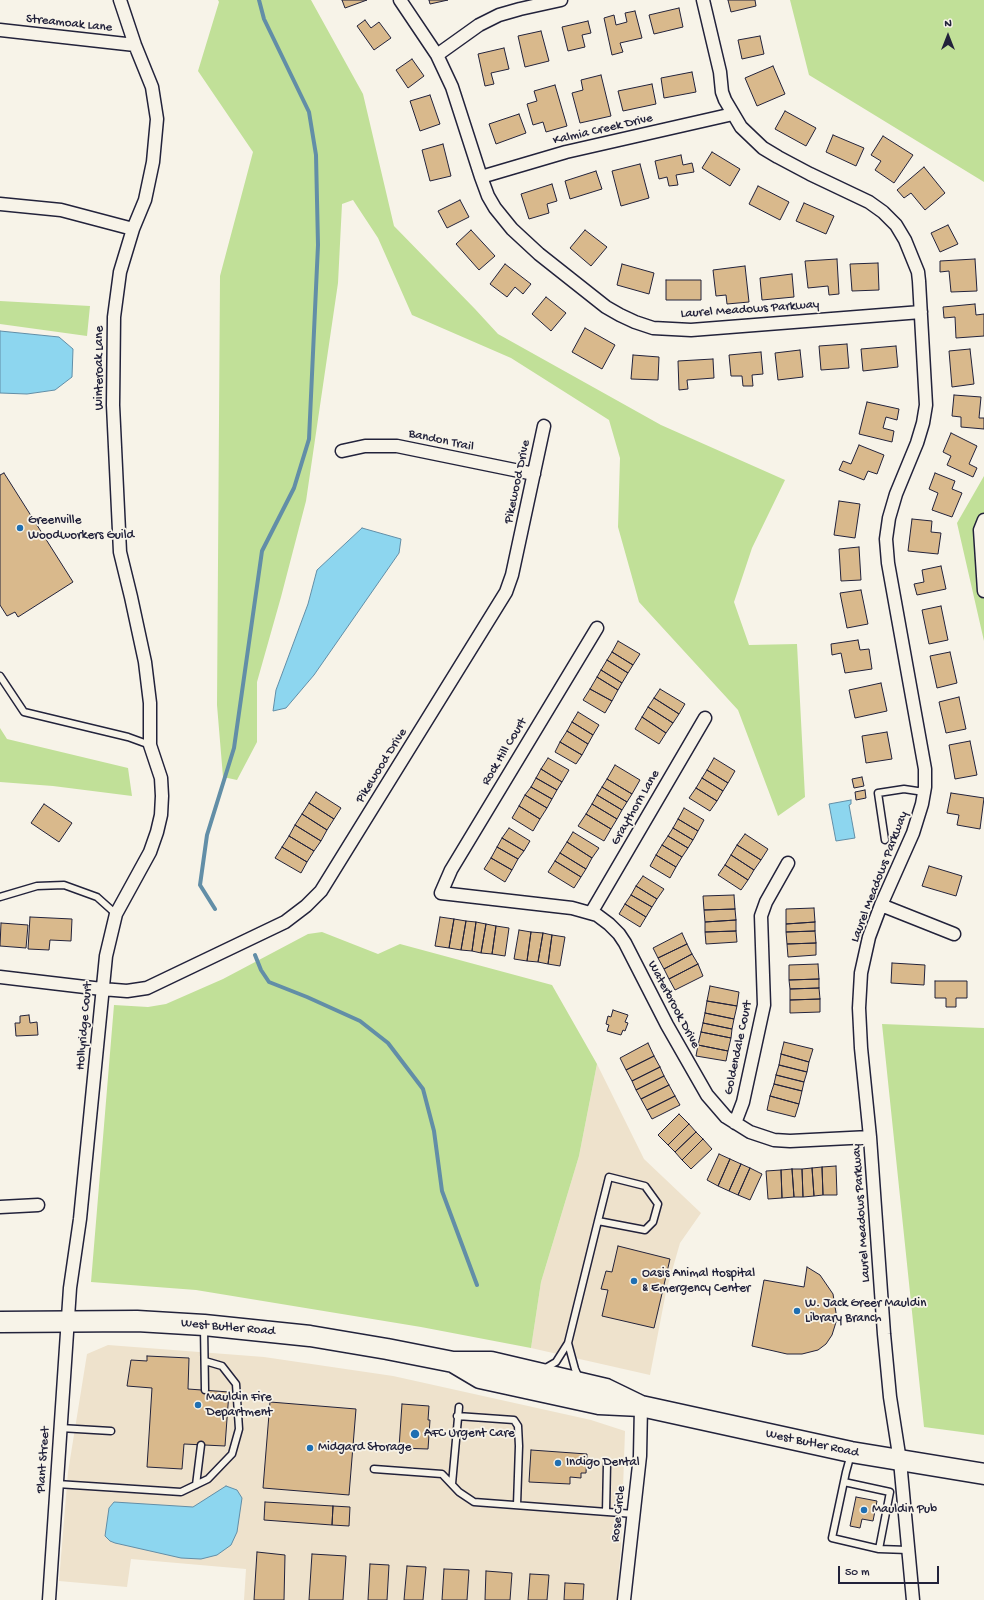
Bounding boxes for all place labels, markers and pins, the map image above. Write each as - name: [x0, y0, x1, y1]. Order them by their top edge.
- place label: Greenville Woodworkers Guild: [28, 513, 134, 544]
- marker: Greenville Woodworkers Guild: [15, 523, 25, 533]
- place label: Oasis Animal Hospital & Emergency Center: [642, 1266, 755, 1297]
- marker: Oasis Animal Hospital & Emergency Center: [629, 1276, 639, 1286]
- place label: W. Jack Greer Mauldin Library Branch: [805, 1296, 926, 1327]
- marker: W. Jack Greer Mauldin Library Branch: [792, 1306, 802, 1316]
- place label: Mauldin Fire Department: [206, 1390, 272, 1421]
- marker: Mauldin Fire Department: [193, 1400, 203, 1410]
- place label: AFC Urgent Care: [424, 1426, 515, 1442]
- marker: AFC Urgent Care: [409, 1428, 421, 1440]
- place label: Midgard Storage: [318, 1440, 411, 1456]
- marker: Midgard Storage: [305, 1443, 315, 1453]
- place label: Indigo Dental: [566, 1455, 640, 1471]
- marker: Indigo Dental: [553, 1458, 563, 1468]
- place label: Mauldin Pub: [872, 1502, 937, 1518]
- marker: Mauldin Pub: [859, 1505, 869, 1515]

